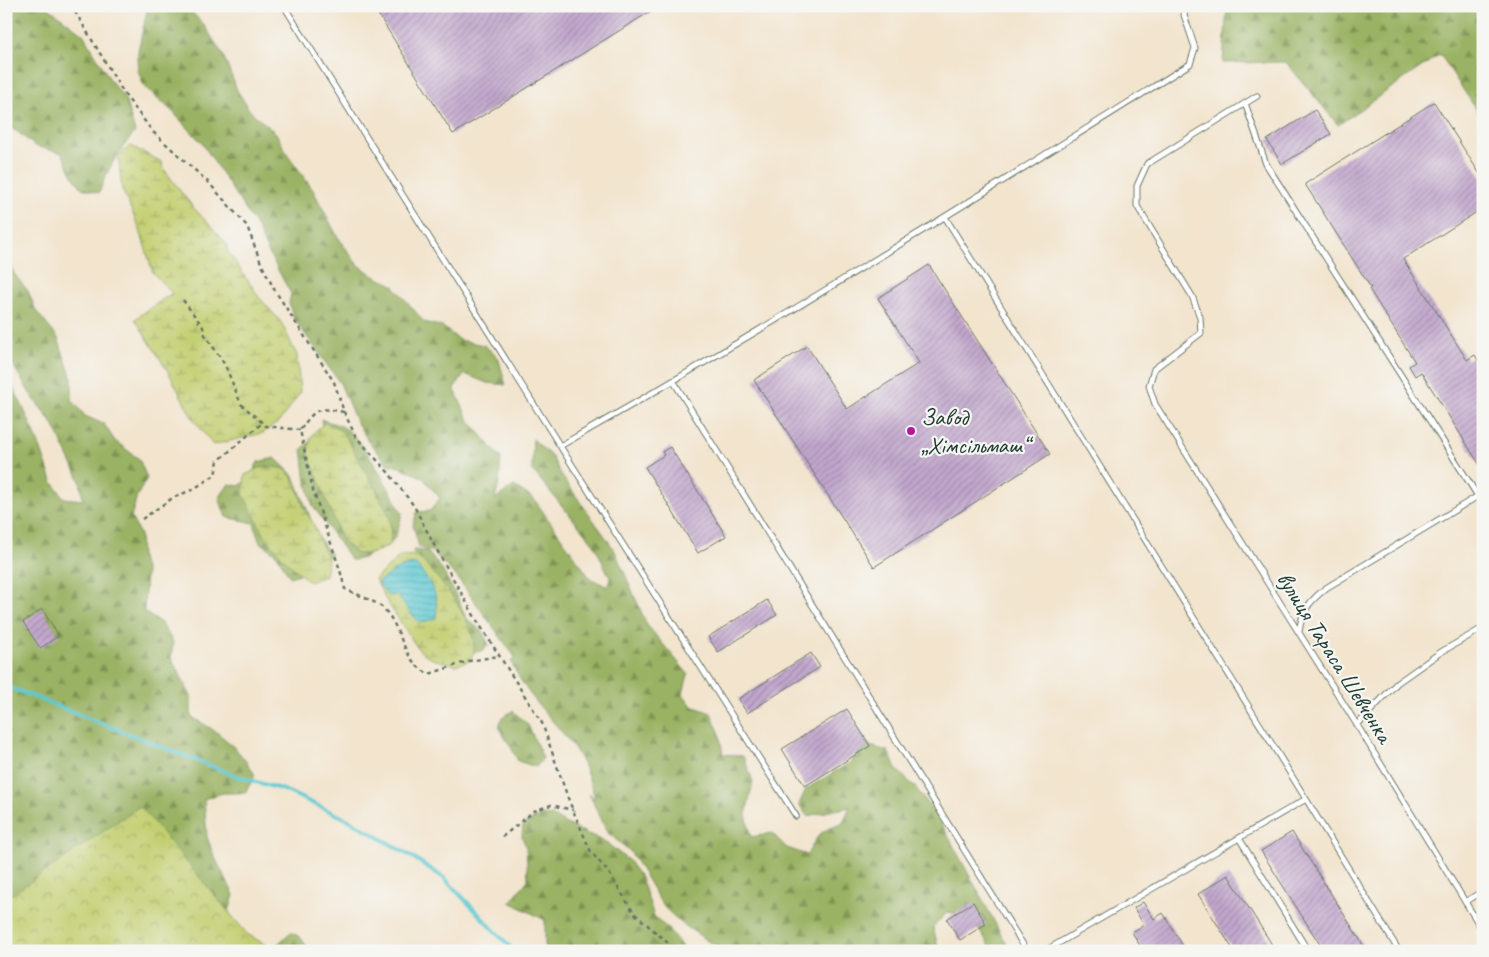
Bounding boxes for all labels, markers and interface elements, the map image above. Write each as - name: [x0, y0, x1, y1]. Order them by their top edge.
- place label: Завод „Хімсільмаш“: [921, 402, 1034, 460]
- marker: Завод „Хімсільмаш“: [905, 425, 917, 437]
- street label: вулиця Тараса Шевченка: [1270, 566, 1401, 750]

